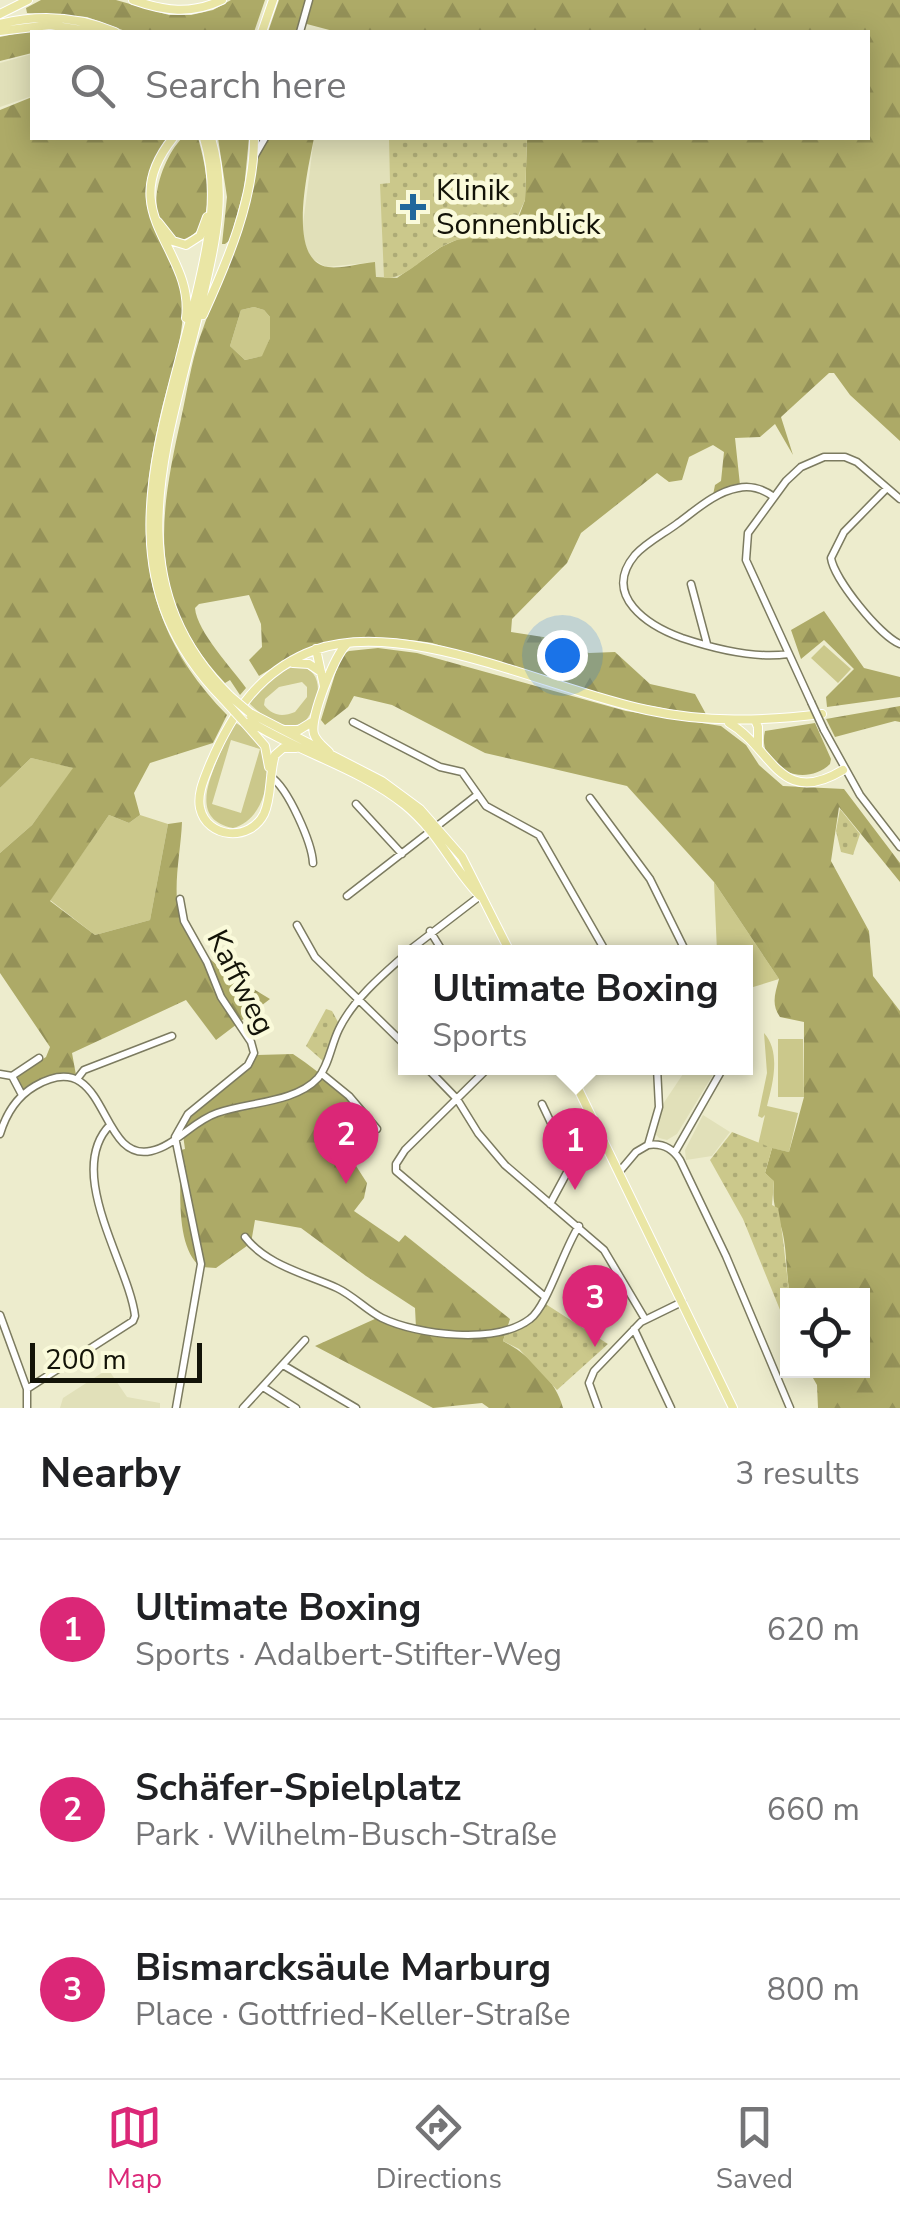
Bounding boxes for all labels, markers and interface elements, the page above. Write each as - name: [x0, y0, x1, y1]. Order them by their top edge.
- search box: [30, 30, 870, 140]
- icon: search: [65, 58, 120, 113]
- text: Search here: [145, 60, 346, 111]
- place label: Klinik Sonnenblick: [436, 170, 601, 245]
- marker: Klinik Sonnenblick: [400, 194, 426, 220]
- your location: [537, 630, 588, 681]
- street label: Kaffweg: [197, 923, 284, 1042]
- popup: [398, 945, 753, 1075]
- text: Ultimate Boxing: [432, 963, 719, 1014]
- text: Sports: [432, 1014, 527, 1057]
- pin: 2: [314, 1102, 378, 1184]
- pin: 1: [542, 1108, 608, 1190]
- pin: 3: [562, 1264, 628, 1347]
- map controls: [780, 1288, 870, 1378]
- button: locate: [780, 1288, 870, 1378]
- scale bar: [30, 1338, 202, 1382]
- text: 200 m: [45, 1341, 127, 1379]
- text: Nearby: [40, 1445, 181, 1502]
- text: 3 results: [735, 1452, 860, 1495]
- text: Ultimate Boxing: [135, 1582, 421, 1633]
- text: 1: [63, 1608, 82, 1651]
- text: 620 m: [767, 1608, 860, 1651]
- text: Sports · Adalbert-Stifter-Weg: [135, 1633, 562, 1676]
- text: Schäfer-Spielplatz: [135, 1762, 461, 1813]
- text: 2: [63, 1788, 82, 1831]
- text: 660 m: [767, 1788, 860, 1831]
- text: Park · Wilhelm-Busch-Straße: [135, 1813, 557, 1856]
- text: Bismarcksäule Marburg: [135, 1942, 551, 1993]
- text: 3: [63, 1968, 82, 2011]
- text: 800 m: [767, 1968, 860, 2011]
- text: Place · Gottfried-Keller-Straße: [135, 1993, 571, 2036]
- tab: Map: [107, 2100, 162, 2198]
- tab: Directions: [376, 2100, 502, 2198]
- tab: Saved: [716, 2100, 793, 2198]

